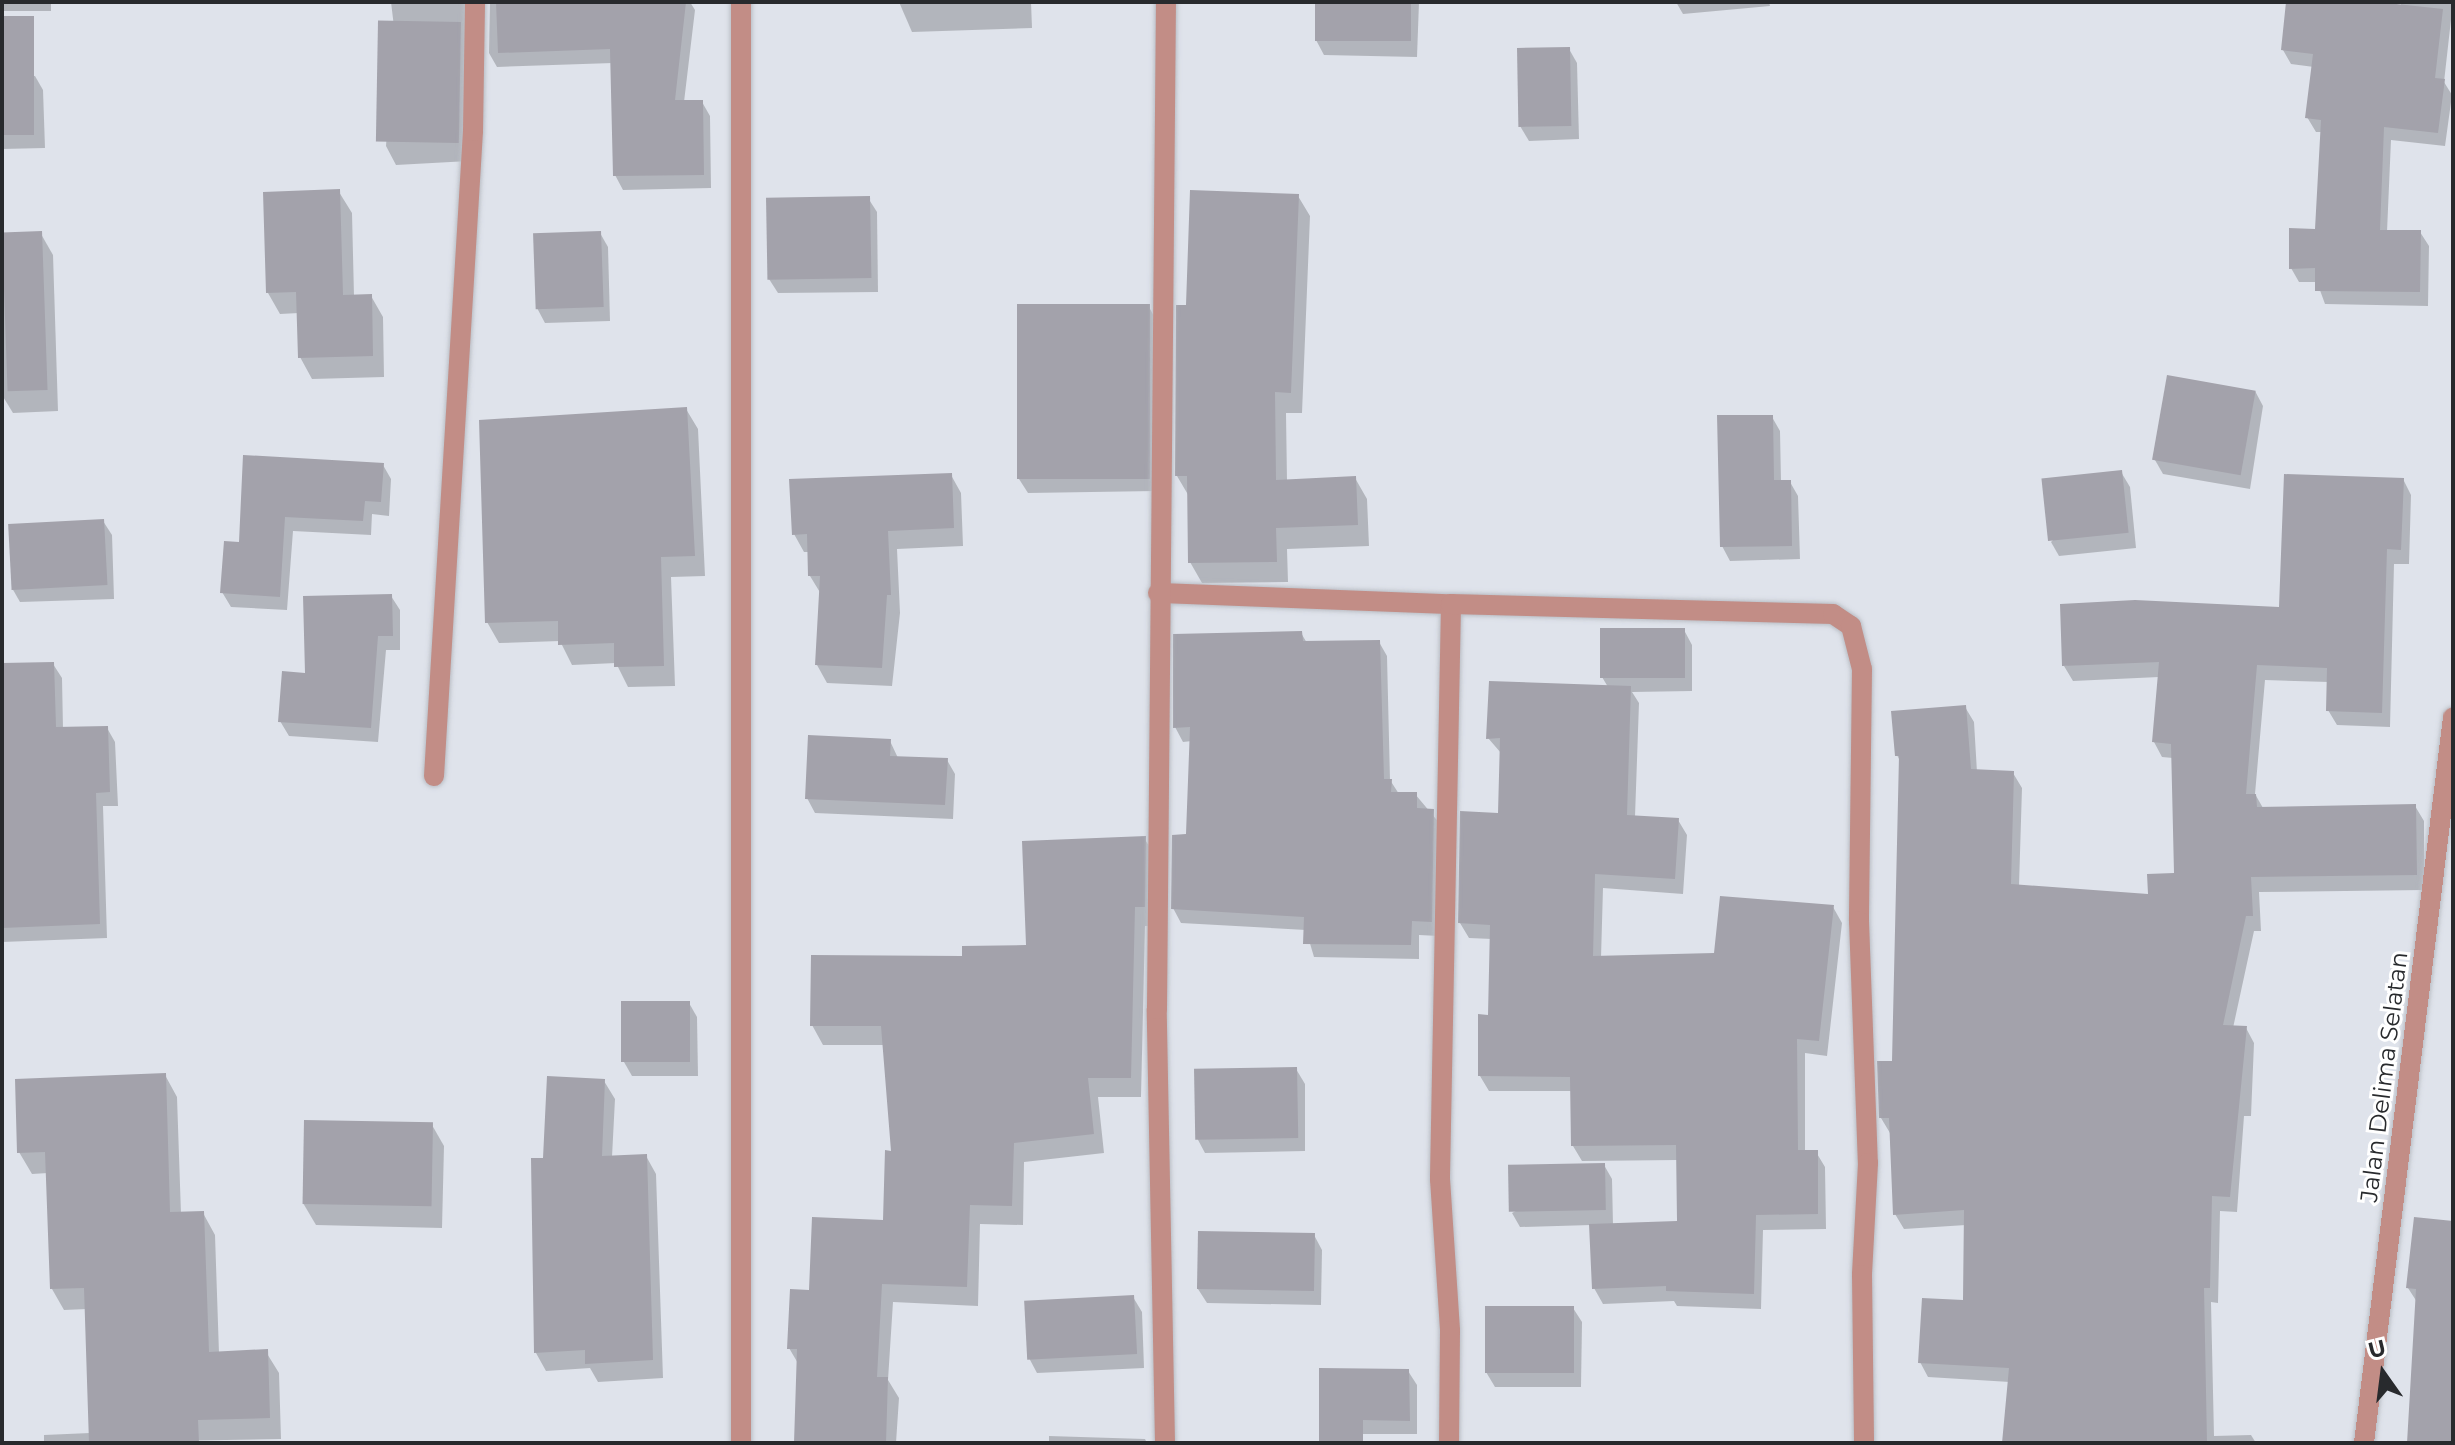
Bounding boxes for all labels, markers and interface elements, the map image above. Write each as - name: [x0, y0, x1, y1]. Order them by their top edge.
- street label: Jalan Delima Selatan: [2354, 950, 2414, 1204]
- north arrow: [2343, 1333, 2423, 1413]
- text: U: [2365, 1334, 2389, 1364]

